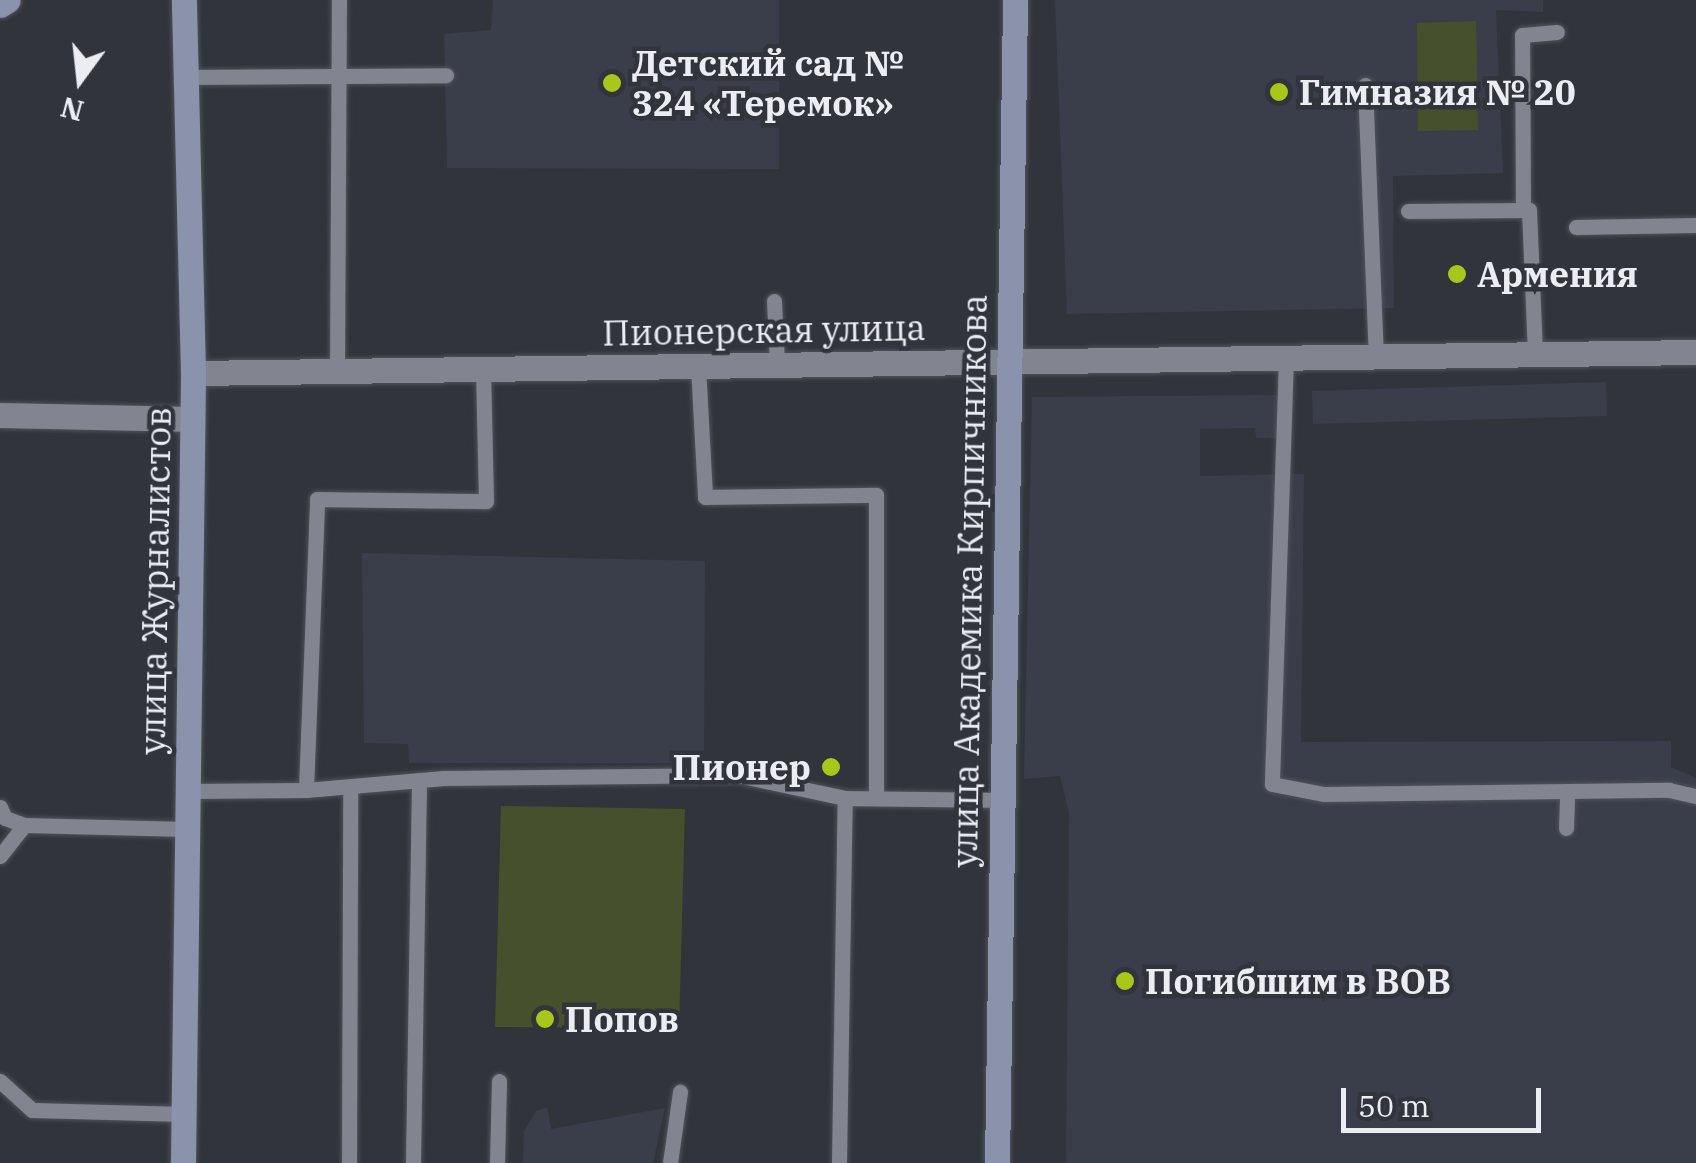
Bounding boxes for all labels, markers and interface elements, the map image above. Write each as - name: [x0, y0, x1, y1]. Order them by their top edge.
- north arrow: [30, 30, 130, 130]
- place label: Детский сад № 324 «Теремок»: [632, 42, 904, 124]
- place label: Гимназия № 20: [1299, 71, 1576, 113]
- marker: Детский сад № 324 «Теремок»: [601, 72, 623, 94]
- marker: Гимназия № 20: [1268, 81, 1290, 103]
- text: N: [57, 89, 88, 130]
- place label: Армения: [1477, 253, 1638, 295]
- marker: Армения: [1446, 263, 1468, 285]
- street label: улица Академика Кирпичникова: [943, 294, 995, 868]
- street label: Пионерская улица: [602, 306, 926, 354]
- street label: улица Журналистов: [131, 407, 179, 755]
- place label: Пионер: [673, 746, 811, 788]
- marker: Пионер: [820, 756, 842, 778]
- place label: Погибшим в ВОВ: [1145, 960, 1451, 1002]
- marker: Погибшим в ВОВ: [1114, 970, 1136, 992]
- place label: Попов: [565, 998, 679, 1040]
- marker: Попов: [534, 1008, 556, 1030]
- scale bar: [1346, 1068, 1546, 1130]
- text: 50 m: [1358, 1086, 1430, 1125]

